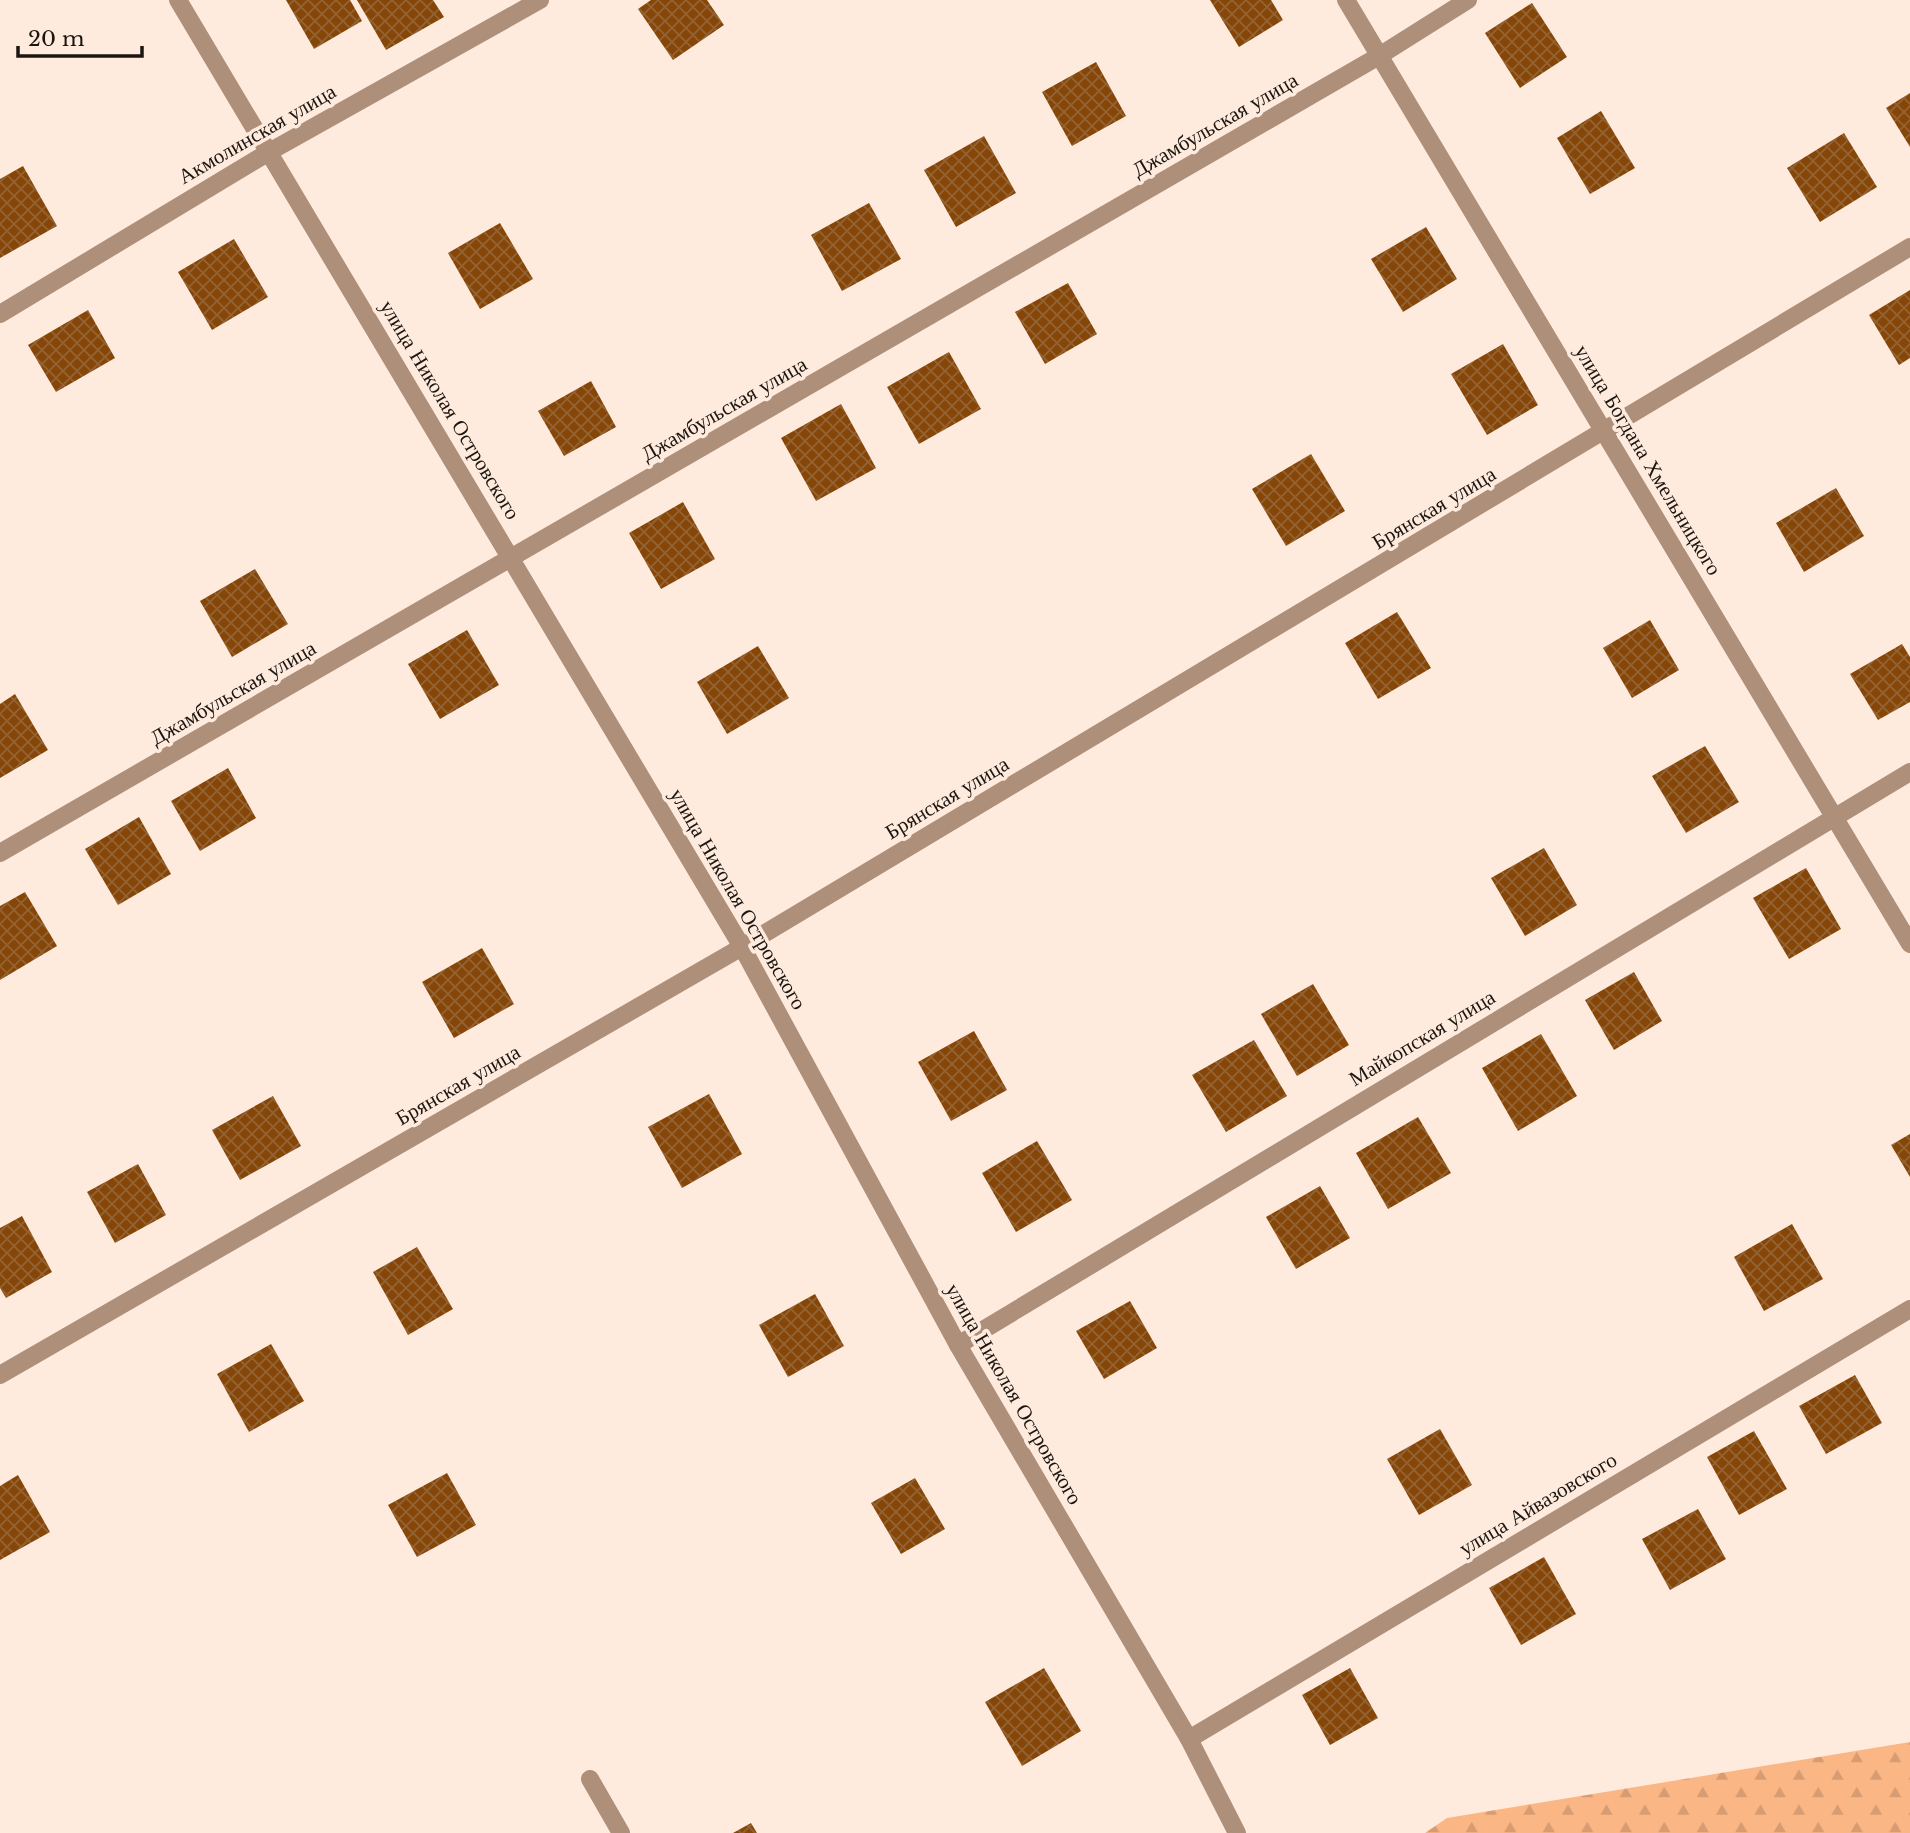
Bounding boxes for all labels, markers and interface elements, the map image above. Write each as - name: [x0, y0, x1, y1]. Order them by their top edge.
- scale bar: [18, 14, 142, 58]
- text: 20 m: [28, 26, 85, 52]
- street label: Джамбульская улица: [1128, 67, 1303, 183]
- street label: Акмолинская улица: [173, 78, 341, 190]
- street label: улица Николая Островского: [374, 296, 526, 524]
- street label: улица Богдана Хмельницкого: [1569, 340, 1727, 580]
- street label: Джамбульская улица: [637, 351, 812, 467]
- street label: Брянская улица: [1368, 461, 1501, 555]
- street label: Джамбульская улица: [146, 635, 321, 751]
- street label: Брянская улица: [881, 751, 1014, 845]
- street label: улица Николая Островского: [664, 784, 812, 1014]
- street label: Майкопская улица: [1344, 984, 1500, 1092]
- street label: Брянская улица: [391, 1039, 525, 1131]
- street label: улица Николая Островского: [940, 1279, 1088, 1509]
- street label: улица Айвазовского: [1454, 1447, 1622, 1561]

